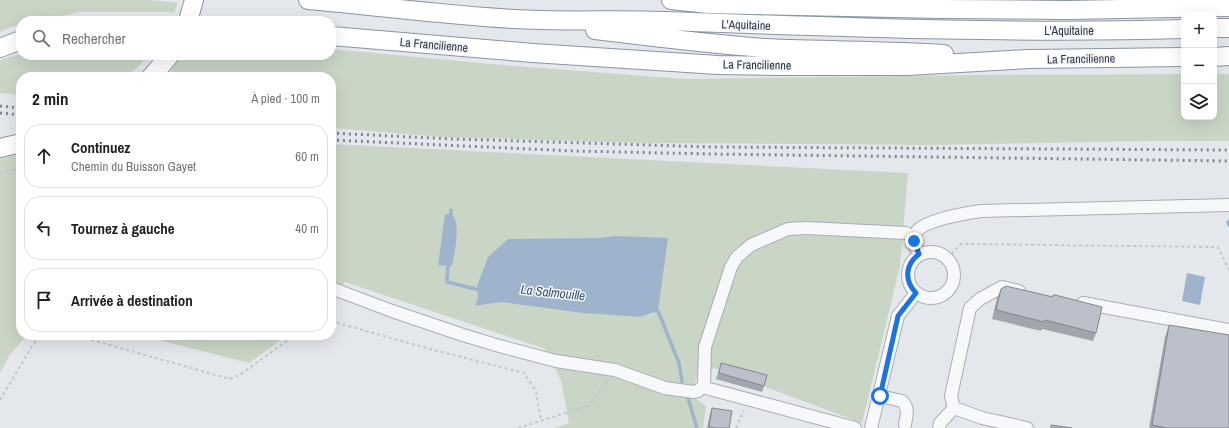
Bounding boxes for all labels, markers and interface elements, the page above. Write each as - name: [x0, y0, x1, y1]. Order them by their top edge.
- map controls: [1181, 12, 1217, 120]
- button: +: [1181, 12, 1217, 48]
- search box: [16, 16, 336, 60]
- street label: L'Aquitaine: [721, 16, 771, 34]
- street label: L'Aquitaine: [1044, 23, 1094, 39]
- icon: search: [30, 27, 52, 49]
- text: Rechercher: [62, 28, 126, 49]
- street label: La Francilienne: [399, 34, 469, 56]
- button: −: [1181, 48, 1217, 84]
- street label: La Francilienne: [1047, 50, 1115, 68]
- street label: La Francilienne: [723, 56, 791, 74]
- button: layers: [1181, 84, 1217, 120]
- text: 2 min: [32, 87, 68, 110]
- text: À pied · 100 m: [251, 90, 320, 107]
- text: Continuez: [71, 137, 130, 158]
- icon: ahead: [33, 145, 55, 167]
- text: 60 m: [295, 148, 319, 165]
- text: Chemin du Buisson Gayet: [71, 158, 196, 175]
- icon: left: [33, 217, 55, 239]
- text: Tournez à gauche: [71, 218, 175, 239]
- text: 40 m: [295, 220, 319, 237]
- route end: [905, 232, 923, 250]
- water label: La Salmouille: [520, 281, 586, 304]
- icon: arrive: [33, 289, 55, 311]
- text: Arrivée à destination: [71, 290, 193, 311]
- route start: [871, 387, 889, 405]

